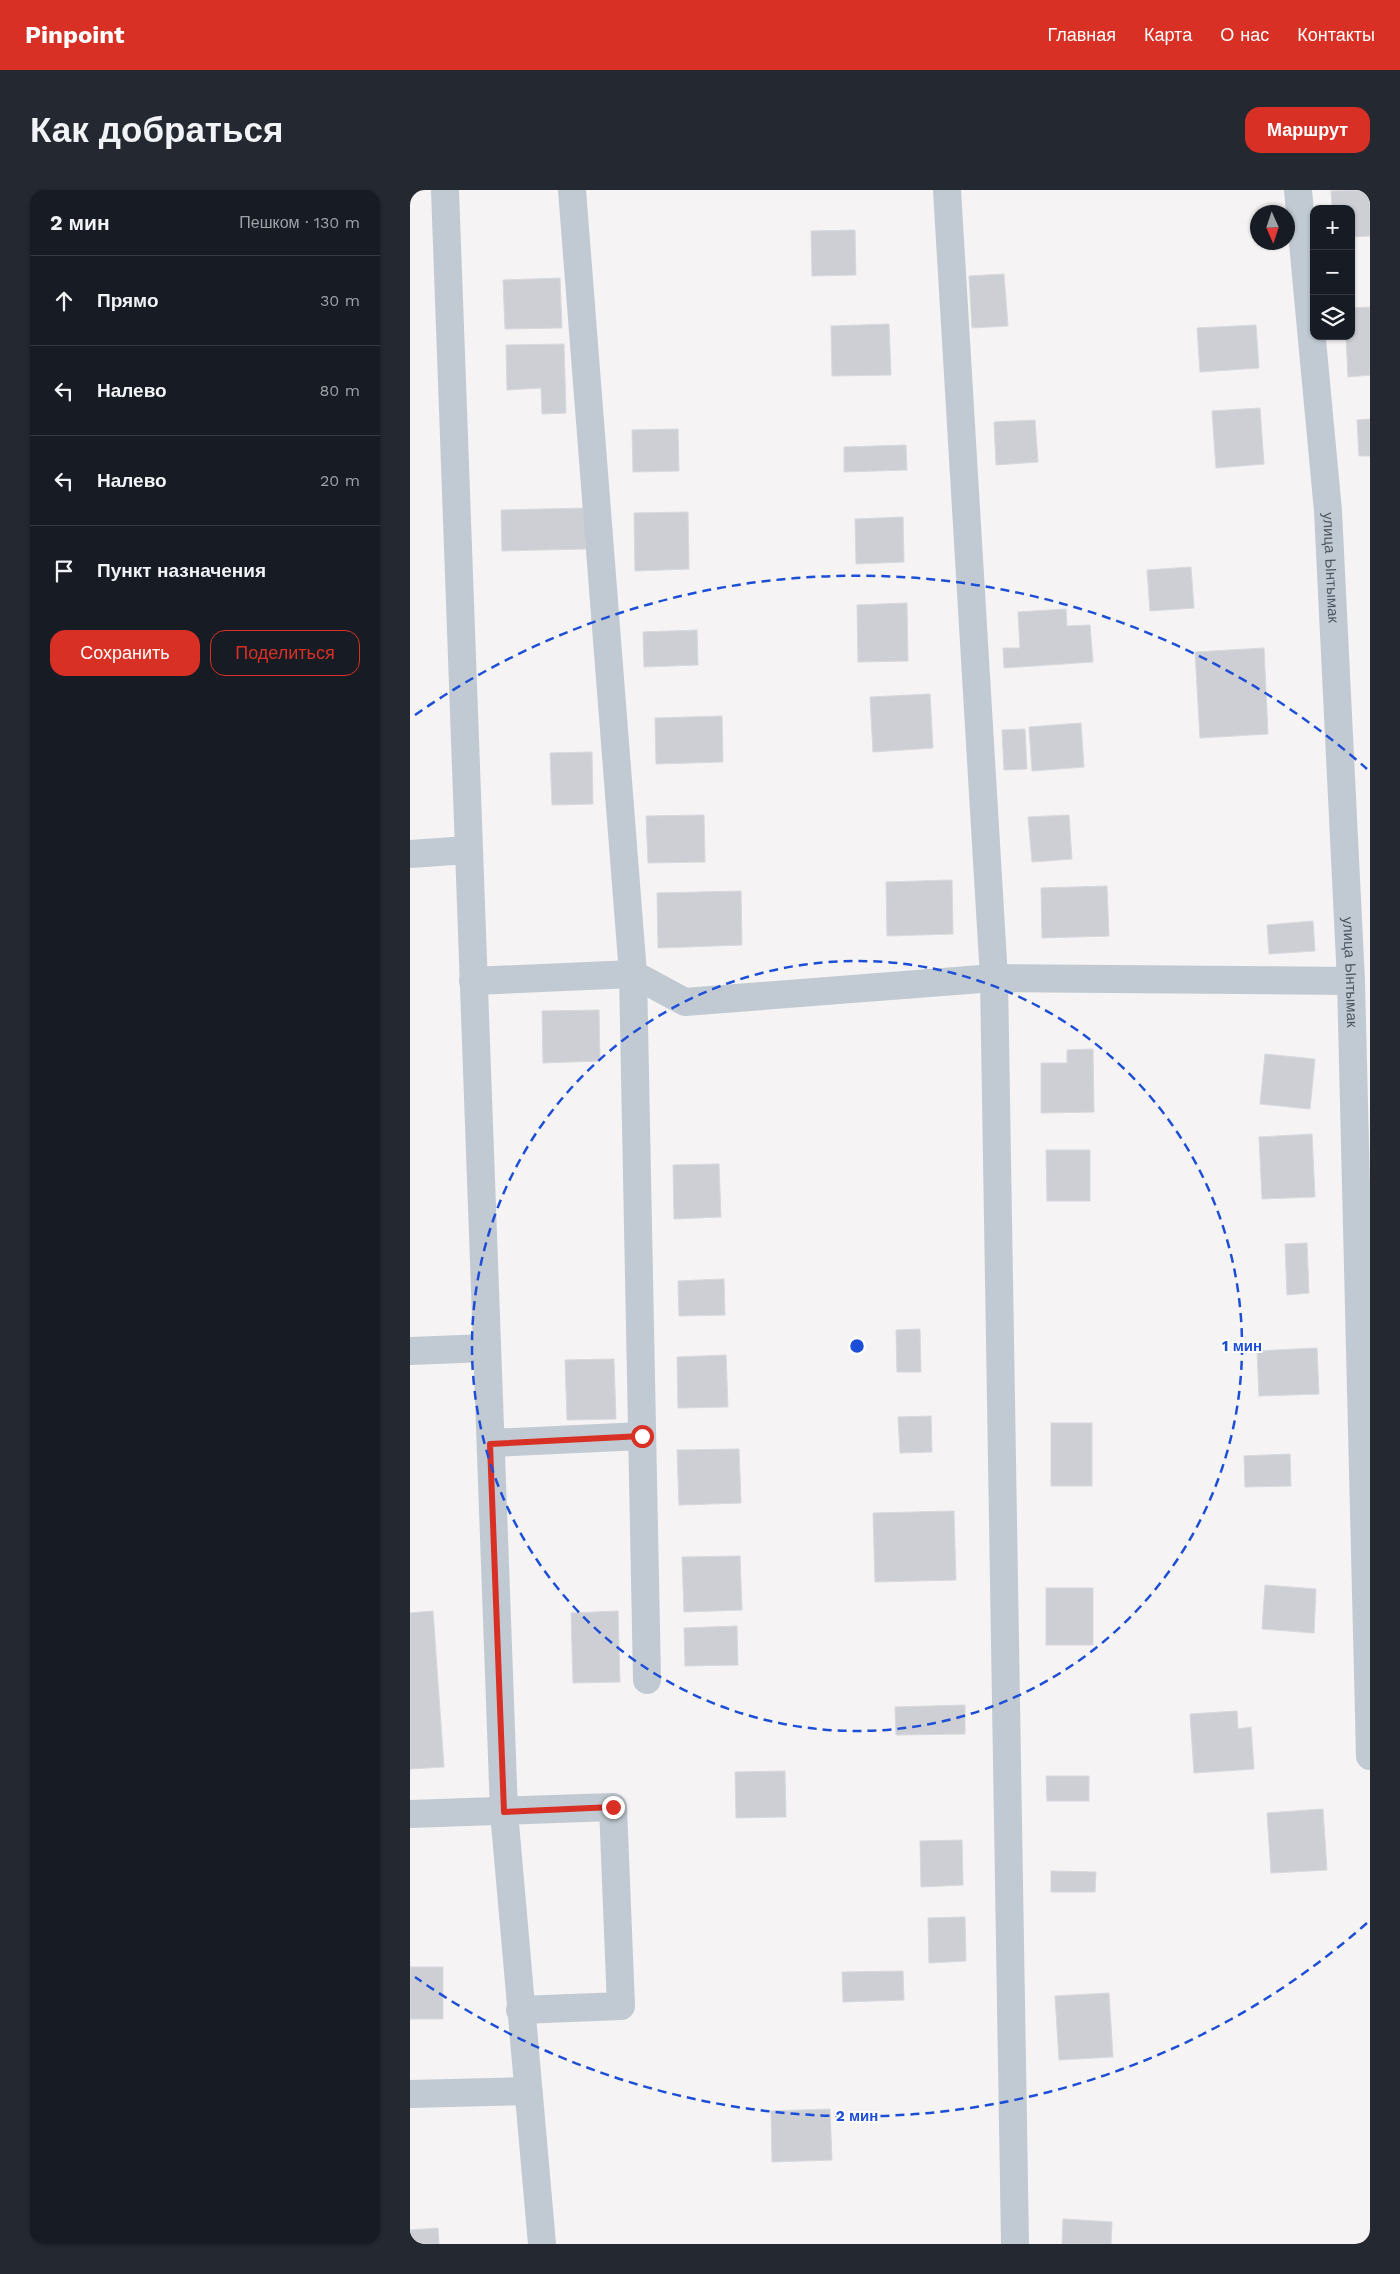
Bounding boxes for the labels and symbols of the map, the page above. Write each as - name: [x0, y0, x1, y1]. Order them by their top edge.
- north arrow: [1250, 205, 1295, 250]
- street label: улица Ынтымак: [1319, 512, 1342, 624]
- street label: улица Ынтымак: [1339, 916, 1361, 1028]
- centre of rings: [848, 1337, 866, 1355]
- text: 1 мин: [1222, 1337, 1262, 1355]
- route start: [631, 1425, 654, 1448]
- route end: [602, 1796, 625, 1819]
- text: 2 мин: [836, 2107, 878, 2125]

